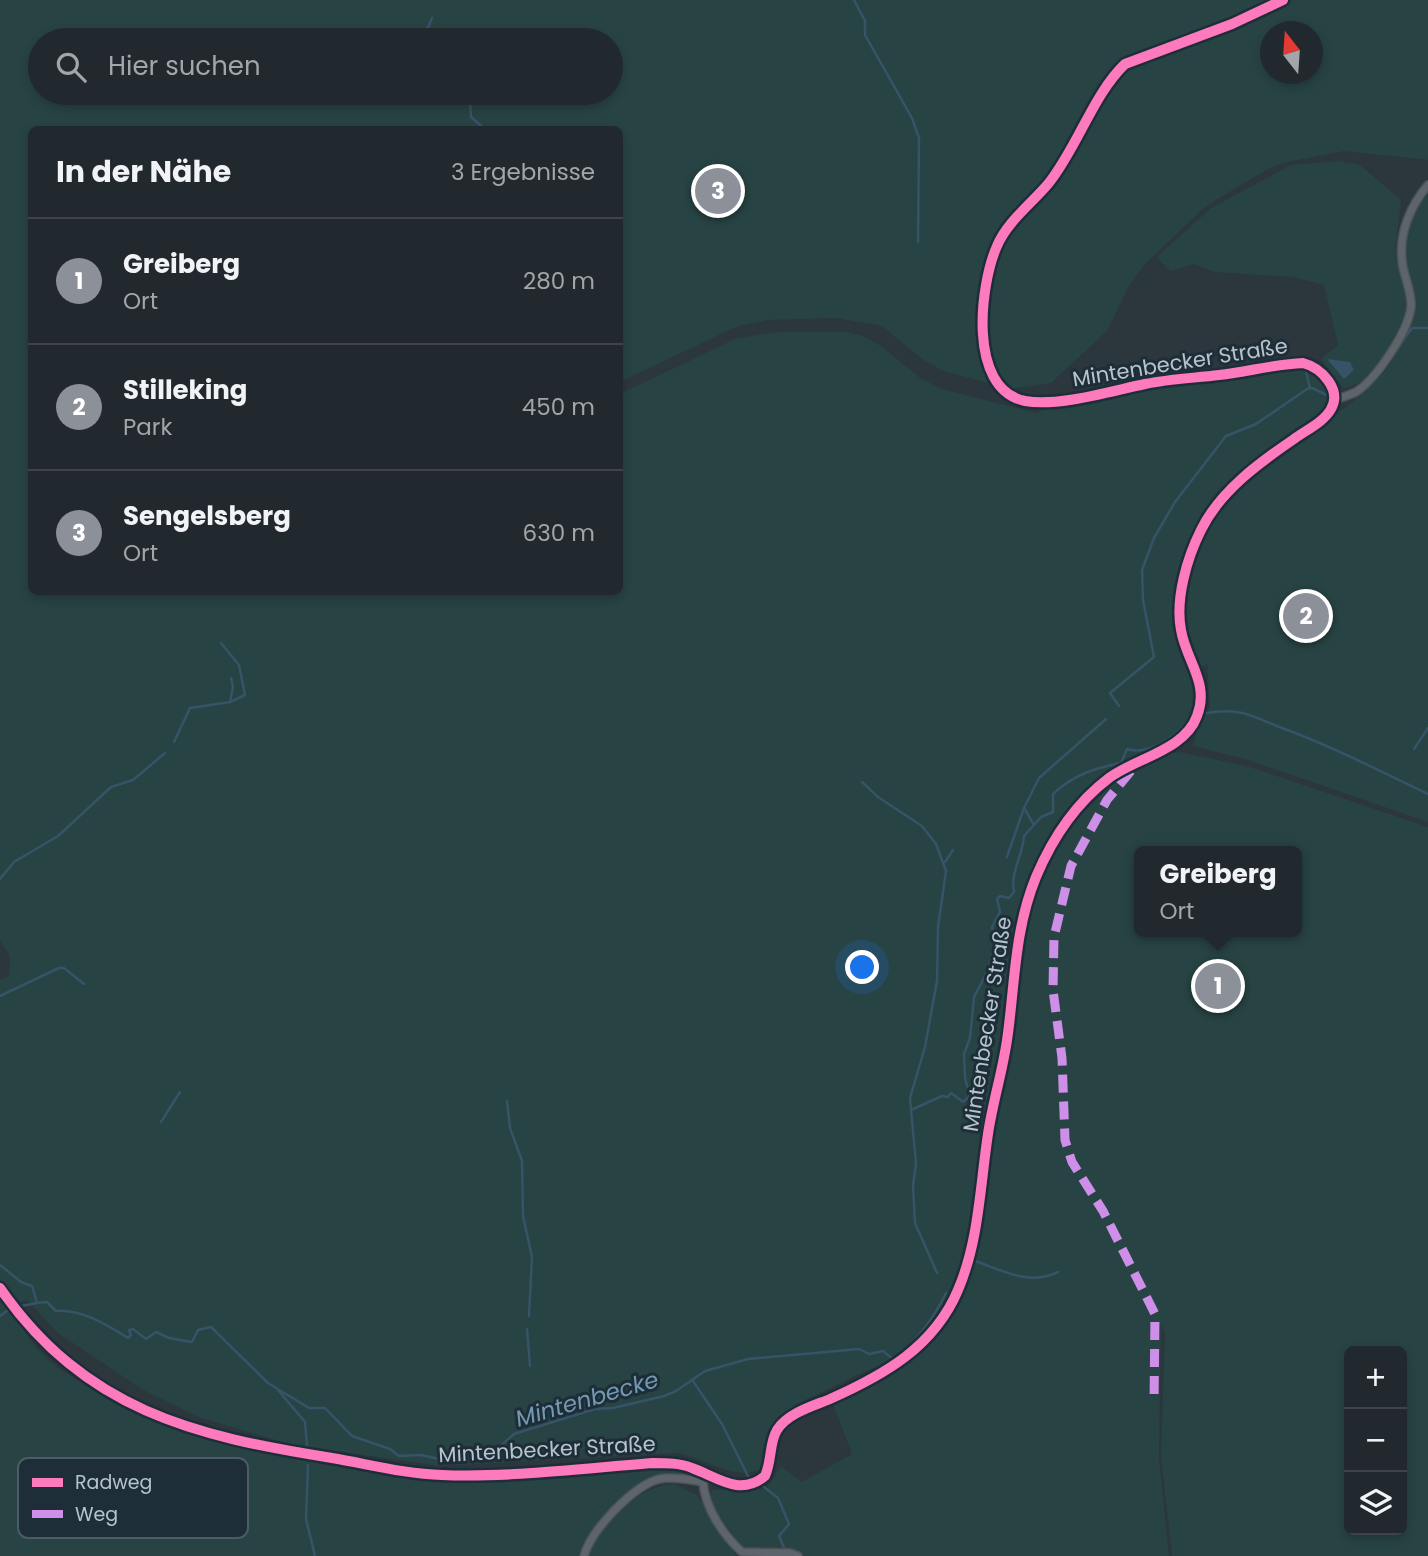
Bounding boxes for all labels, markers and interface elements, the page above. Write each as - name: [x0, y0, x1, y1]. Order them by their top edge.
- north arrow: [1260, 21, 1323, 84]
- search box: [28, 28, 623, 105]
- icon: search: [52, 48, 90, 86]
- text: Hier suchen: [108, 48, 261, 84]
- text: In der Nähe: [56, 150, 231, 193]
- text: 3 Ergebnisse: [451, 156, 595, 188]
- pin: 3: [695, 165, 741, 217]
- text: Greiberg: [123, 246, 240, 282]
- text: 1: [75, 265, 83, 297]
- text: 280 m: [523, 265, 595, 297]
- text: Ort: [123, 285, 158, 317]
- street label: Mintenbecker Straße: [1070, 331, 1290, 393]
- text: Stilleking: [123, 372, 248, 408]
- text: 2: [72, 391, 86, 423]
- text: 450 m: [522, 391, 595, 423]
- text: Park: [123, 411, 172, 443]
- text: Sengelsberg: [123, 498, 291, 534]
- text: 3: [72, 517, 86, 549]
- text: 630 m: [523, 517, 595, 549]
- text: Ort: [123, 537, 158, 569]
- pin: 2: [1283, 590, 1329, 642]
- popup: [1134, 846, 1302, 937]
- text: Greiberg: [1159, 856, 1277, 892]
- text: Ort: [1159, 895, 1194, 927]
- street label: Mintenbecker Straße: [956, 914, 1018, 1134]
- your location: [845, 950, 879, 984]
- pin: 1: [1195, 960, 1241, 1012]
- map controls: [1344, 1346, 1407, 1535]
- button: +: [1344, 1346, 1407, 1409]
- water label: Mintenbecke: [512, 1363, 662, 1435]
- button: −: [1344, 1409, 1407, 1472]
- street label: Mintenbecker Straße: [438, 1429, 656, 1469]
- legend: [18, 1458, 248, 1538]
- text: Radweg: [75, 1469, 152, 1496]
- button: layers: [1344, 1472, 1407, 1535]
- text: Weg: [75, 1501, 118, 1528]

